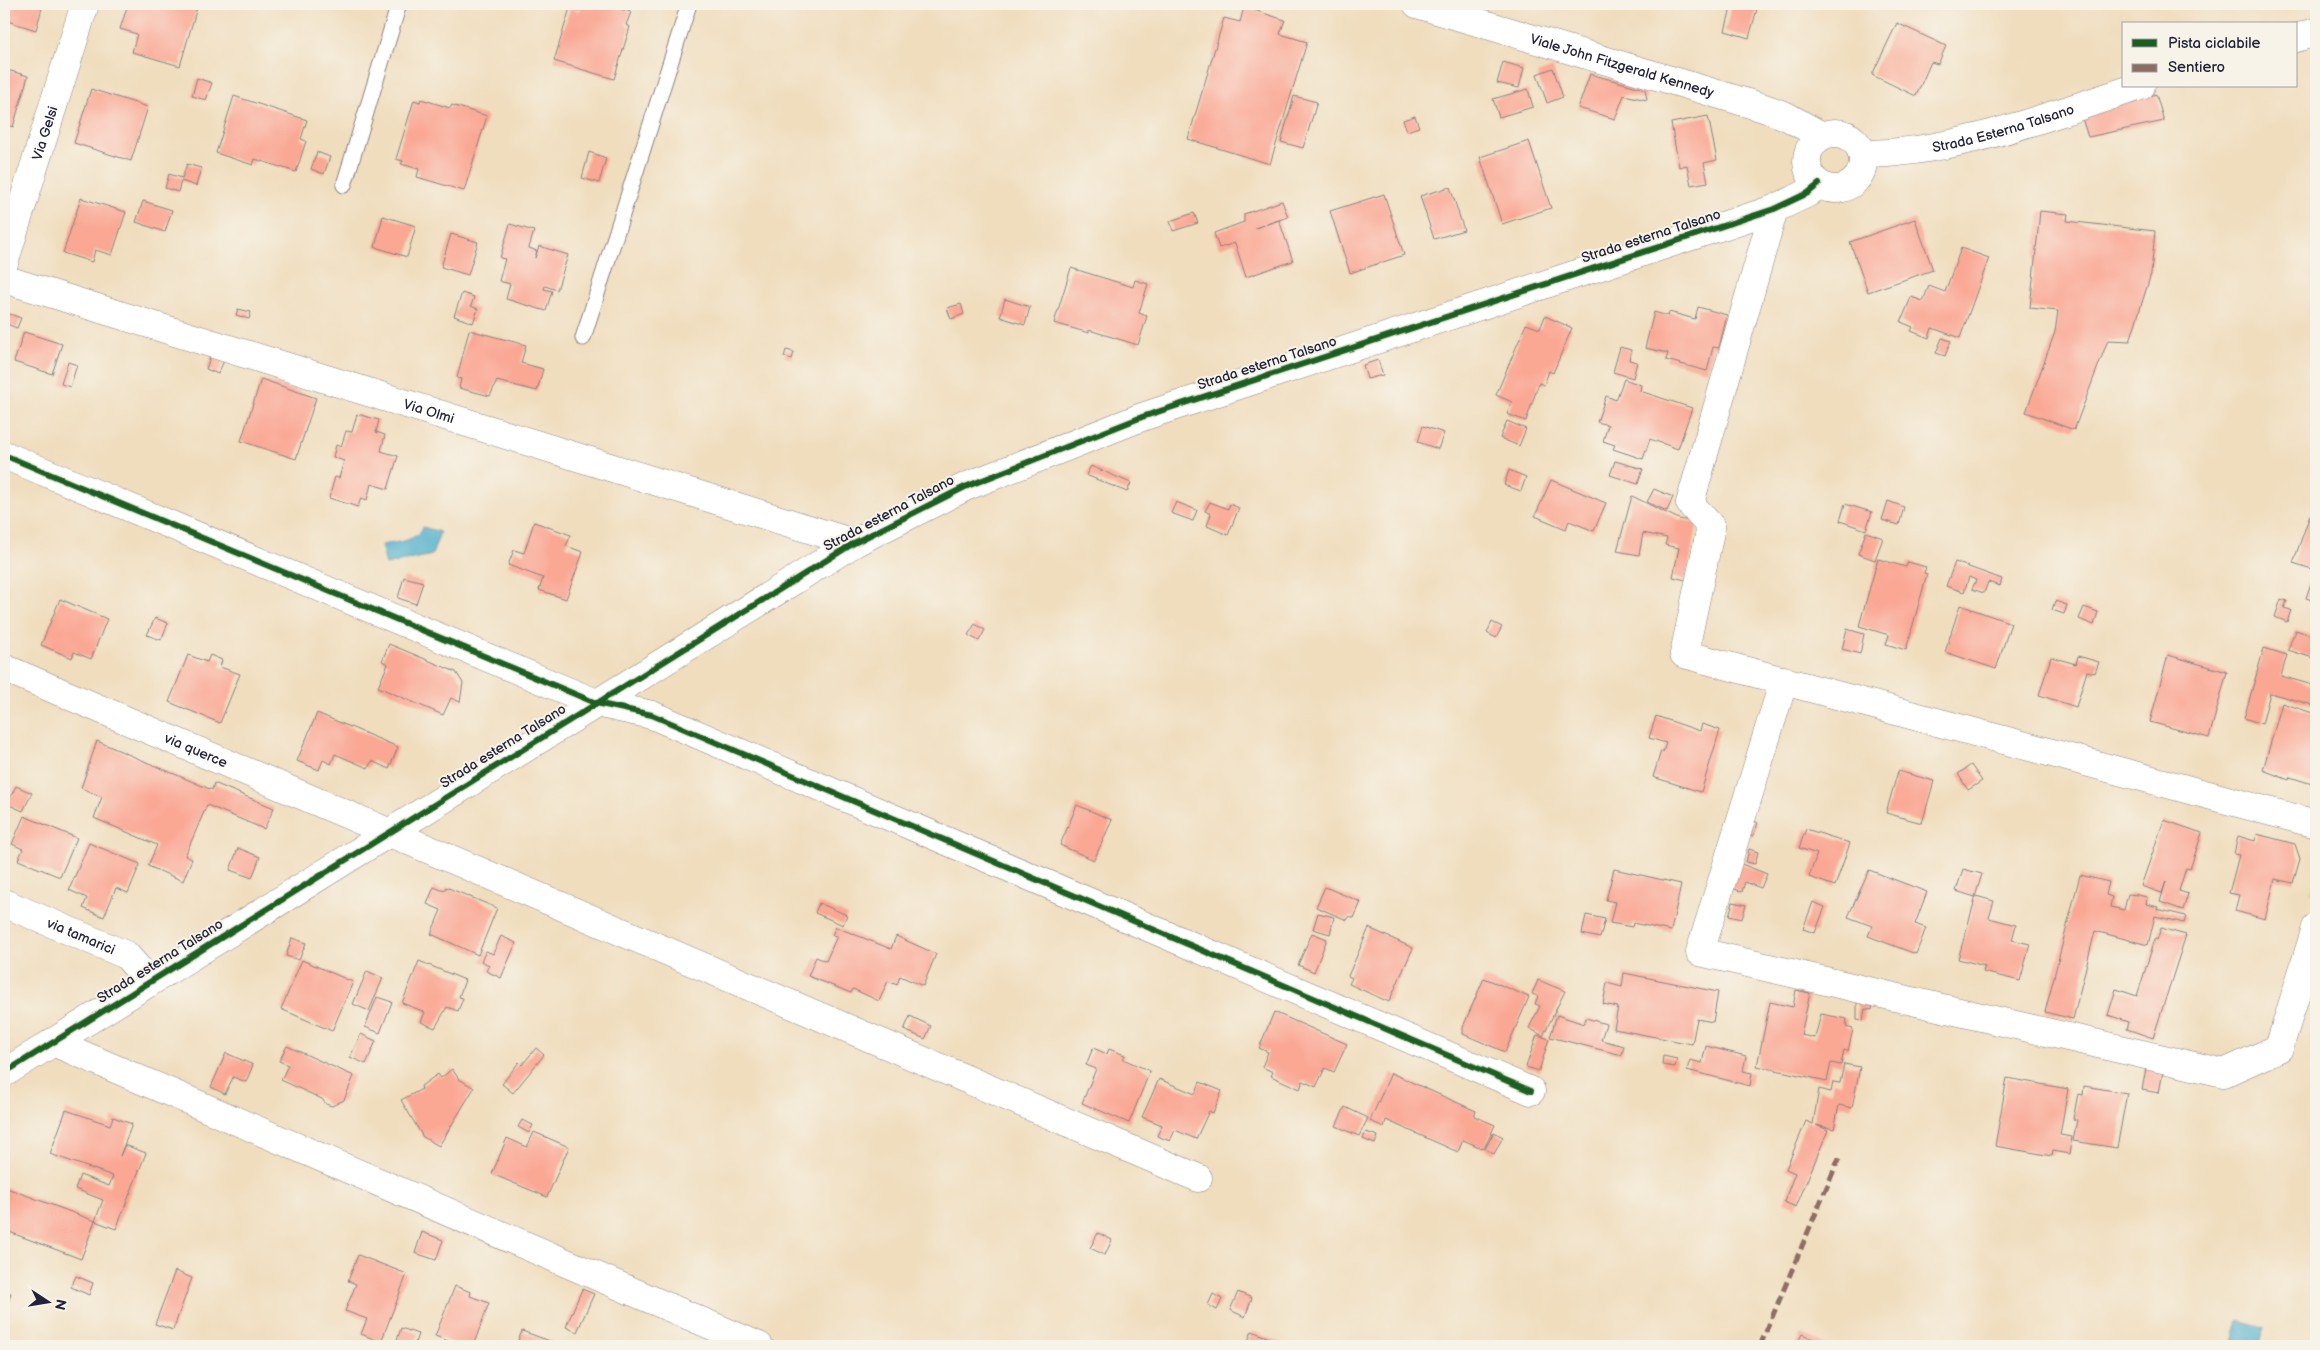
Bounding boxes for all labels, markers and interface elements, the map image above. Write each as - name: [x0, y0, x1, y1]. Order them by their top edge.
- legend: [2122, 22, 2298, 88]
- street label: Viale John Fitzgerald Kennedy: [1528, 30, 1716, 101]
- text: Pista ciclabile: [2168, 34, 2260, 53]
- text: Sentiero: [2168, 58, 2225, 77]
- street label: Strada Esterna Talsano: [1931, 100, 2076, 156]
- street label: Via Gelsi: [28, 104, 61, 162]
- street label: Strada esterna Talsano: [1579, 205, 1723, 267]
- street label: Strada esterna Talsano: [1195, 332, 1339, 394]
- street label: Via Olmi: [401, 395, 456, 427]
- street label: Strada esterna Talsano: [821, 471, 957, 555]
- street label: Strada esterna Talsano: [437, 700, 569, 792]
- street label: via querce: [161, 729, 230, 771]
- street label: via tamarici: [44, 914, 118, 958]
- street label: Strada esterna Talsano: [94, 915, 226, 1007]
- north arrow: [22, 1278, 72, 1328]
- text: N: [51, 1298, 70, 1312]

